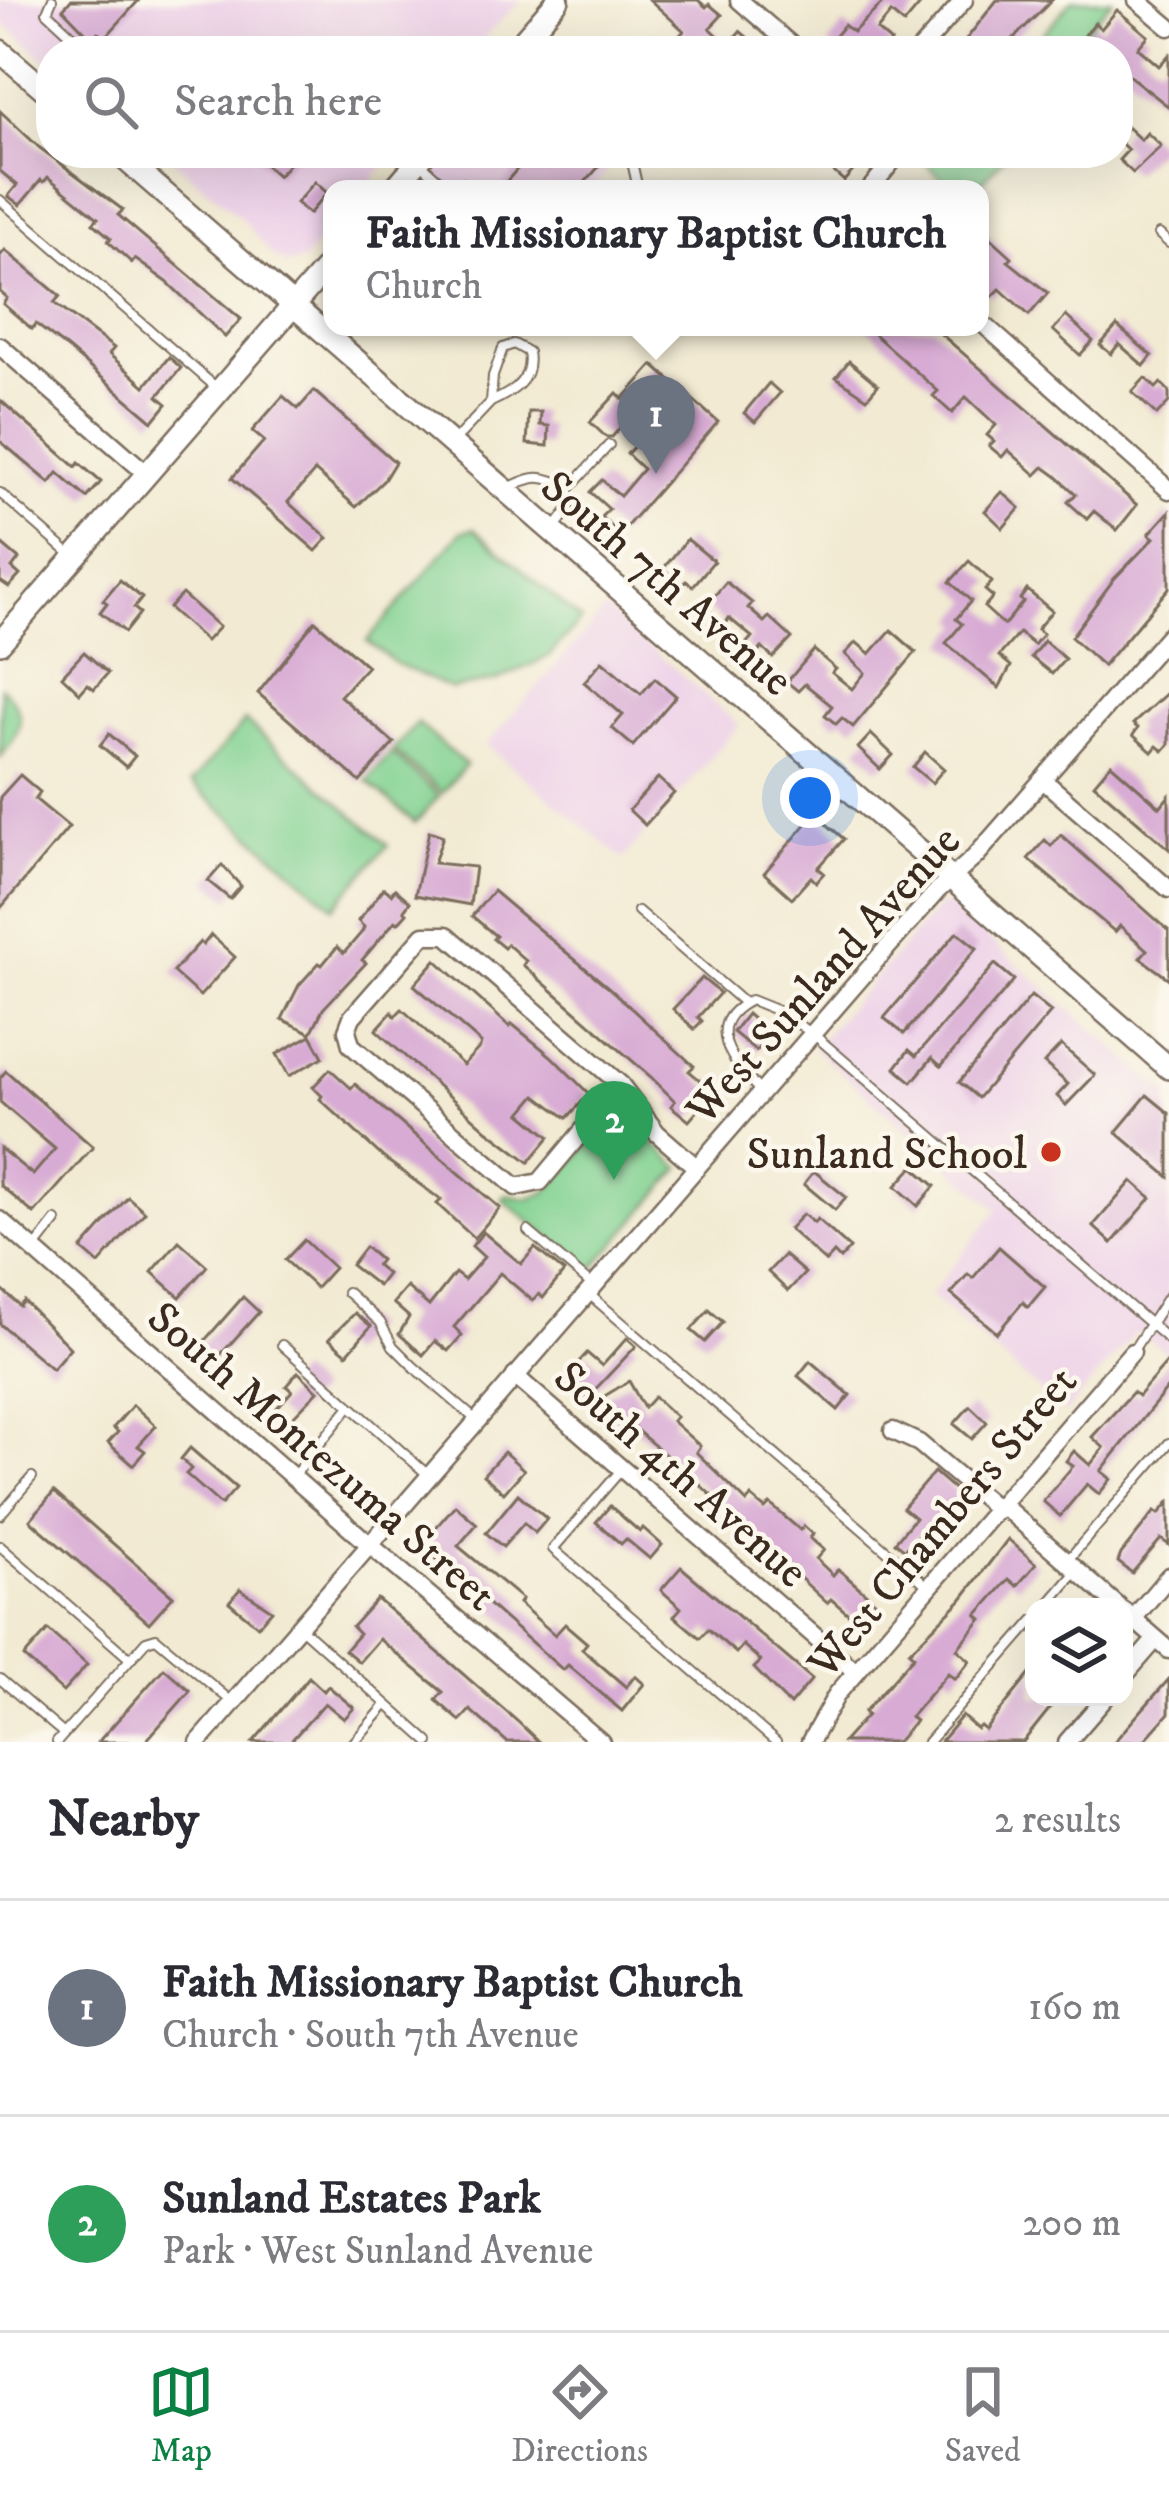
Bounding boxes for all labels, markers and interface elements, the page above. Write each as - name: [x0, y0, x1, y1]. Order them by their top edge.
- search box: [36, 36, 1133, 168]
- icon: search: [78, 69, 144, 135]
- text: Search here: [174, 74, 382, 130]
- popup: [323, 180, 989, 336]
- text: Faith Missionary Baptist Church: [366, 206, 946, 262]
- text: Church: [366, 262, 482, 311]
- pin: 1: [617, 375, 695, 474]
- street label: South 7th Avenue: [528, 459, 804, 709]
- your location: [780, 768, 840, 828]
- street label: West Sunland Avenue: [674, 815, 973, 1138]
- pin: 2: [575, 1081, 653, 1180]
- place label: Sunland School: [747, 1127, 1027, 1183]
- marker: Sunland School: [1038, 1139, 1064, 1165]
- street label: South Montezuma Street: [135, 1291, 507, 1624]
- street label: South 4th Avenue: [542, 1350, 818, 1601]
- street label: West Chambers Street: [796, 1355, 1090, 1691]
- map controls: [1025, 1598, 1133, 1706]
- button: layers: [1025, 1598, 1133, 1706]
- text: Nearby: [48, 1788, 199, 1852]
- text: 2 results: [994, 1796, 1121, 1845]
- text: Faith Missionary Baptist Church: [162, 1955, 743, 2011]
- text: 1: [80, 1983, 94, 2032]
- text: 160 m: [1028, 1983, 1121, 2032]
- text: Church · South 7th Avenue: [162, 2011, 579, 2060]
- text: Sunland Estates Park: [162, 2171, 541, 2227]
- text: 2: [77, 2199, 97, 2248]
- text: 200 m: [1022, 2199, 1121, 2248]
- text: Park · West Sunland Avenue: [162, 2227, 593, 2276]
- tab: Map: [148, 2359, 214, 2472]
- tab: Directions: [511, 2359, 648, 2472]
- tab: Saved: [945, 2359, 1021, 2472]

